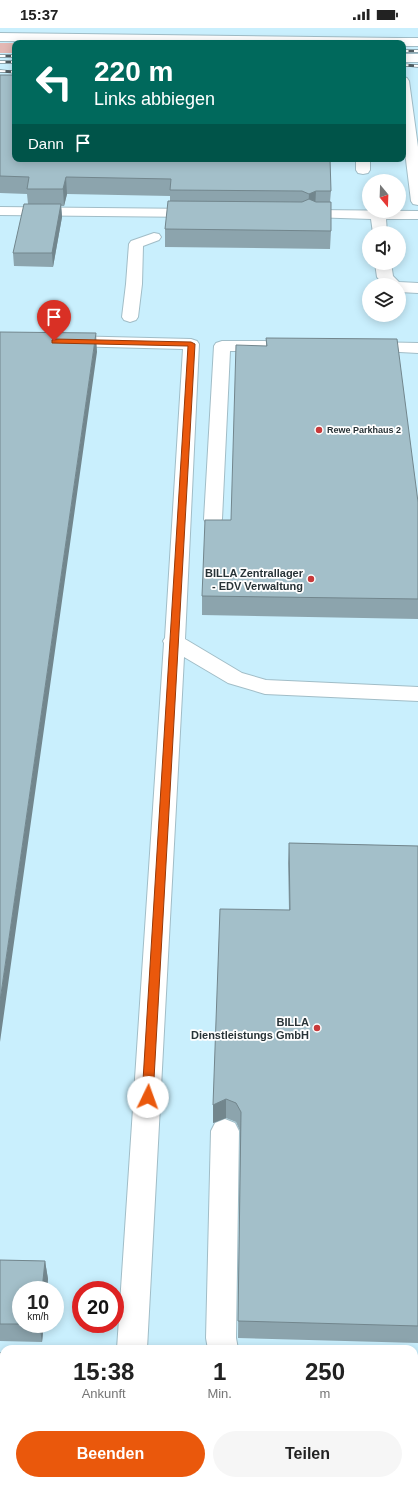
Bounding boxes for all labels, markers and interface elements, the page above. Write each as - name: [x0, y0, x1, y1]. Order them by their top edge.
- text: 15:37: [20, 6, 58, 23]
- icon: left: [28, 56, 80, 108]
- text: 220 m: [94, 56, 173, 87]
- text: Links abbiegen: [94, 89, 215, 109]
- icon: arrive: [72, 132, 94, 154]
- text: Dann: [28, 135, 64, 152]
- north arrow: [362, 174, 406, 218]
- map controls: [362, 174, 406, 322]
- button: sound: [362, 226, 406, 270]
- button: layers: [362, 278, 406, 322]
- pin: [37, 300, 71, 341]
- icon: arrive: [43, 306, 65, 328]
- marker: Rewe Parkhaus 2: [314, 425, 324, 435]
- place label: Rewe Parkhaus 2: [327, 425, 401, 435]
- place label: BILLA Zentrallager - EDV Verwaltung: [205, 567, 304, 592]
- marker: BILLA Zentrallager - EDV Verwaltung: [306, 574, 316, 584]
- place label: BILLA Dienstleistungs GmbH: [191, 1016, 309, 1041]
- marker: BILLA Dienstleistungs GmbH: [312, 1023, 322, 1033]
- position arrow: [127, 1076, 169, 1118]
- speed limit sign: 20: [72, 1281, 124, 1333]
- text: 10: [27, 1291, 49, 1313]
- text: km/h: [27, 1311, 49, 1322]
- text: 15:38: [73, 1358, 134, 1385]
- text: 1: [213, 1358, 226, 1385]
- text: 250: [305, 1358, 345, 1385]
- text: Ankunft: [82, 1386, 126, 1401]
- text: Min.: [207, 1386, 232, 1401]
- text: m: [320, 1386, 330, 1401]
- button: Beenden: [16, 1431, 205, 1477]
- button: Teilen: [213, 1431, 402, 1477]

